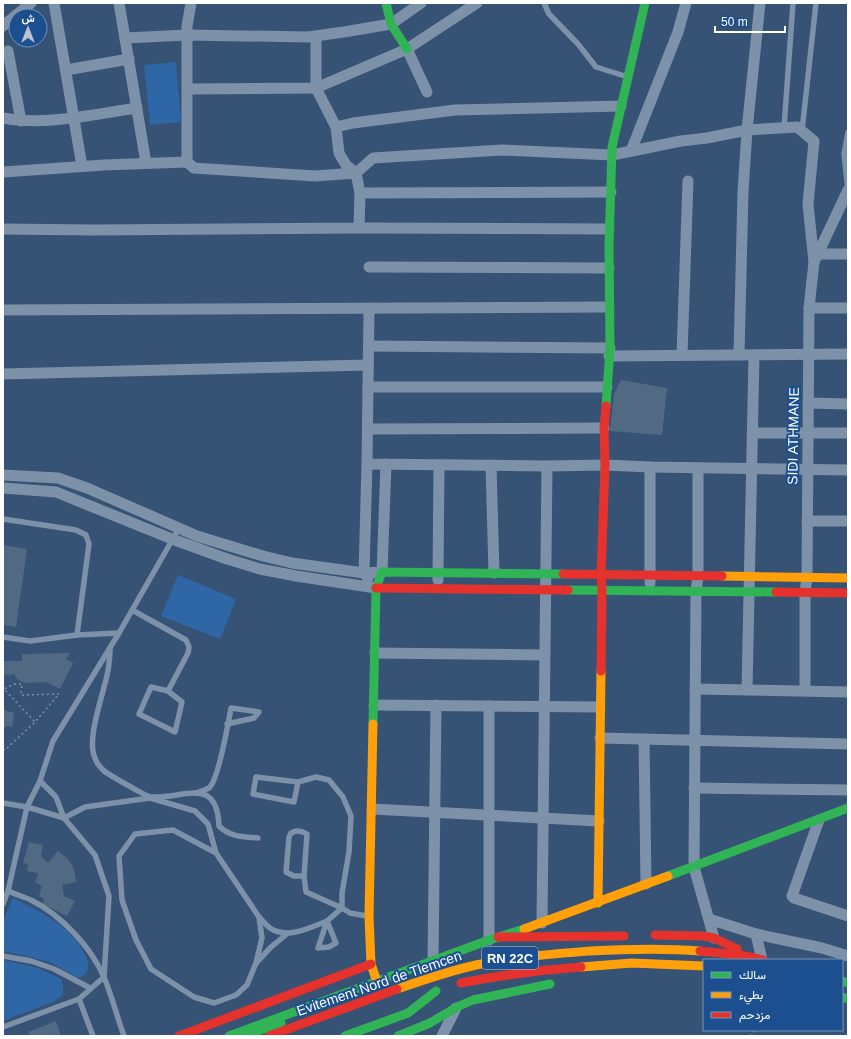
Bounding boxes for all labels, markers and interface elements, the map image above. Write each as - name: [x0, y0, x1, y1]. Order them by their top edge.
- north arrow: [8, 8, 48, 48]
- scale bar: [715, 8, 785, 34]
- text: ش: [21, 12, 35, 25]
- text: 50 m: [721, 15, 748, 29]
- street label: SIDI ATHMANE: [784, 387, 802, 485]
- street label: Evitement Nord de Tlemcen: [294, 947, 464, 1019]
- road number: RN 22C: [482, 947, 538, 969]
- legend: [703, 959, 843, 1031]
- text: سالك: [739, 968, 766, 982]
- text: بطيء: [739, 988, 763, 1005]
- text: مزدحم: [739, 1008, 770, 1023]

